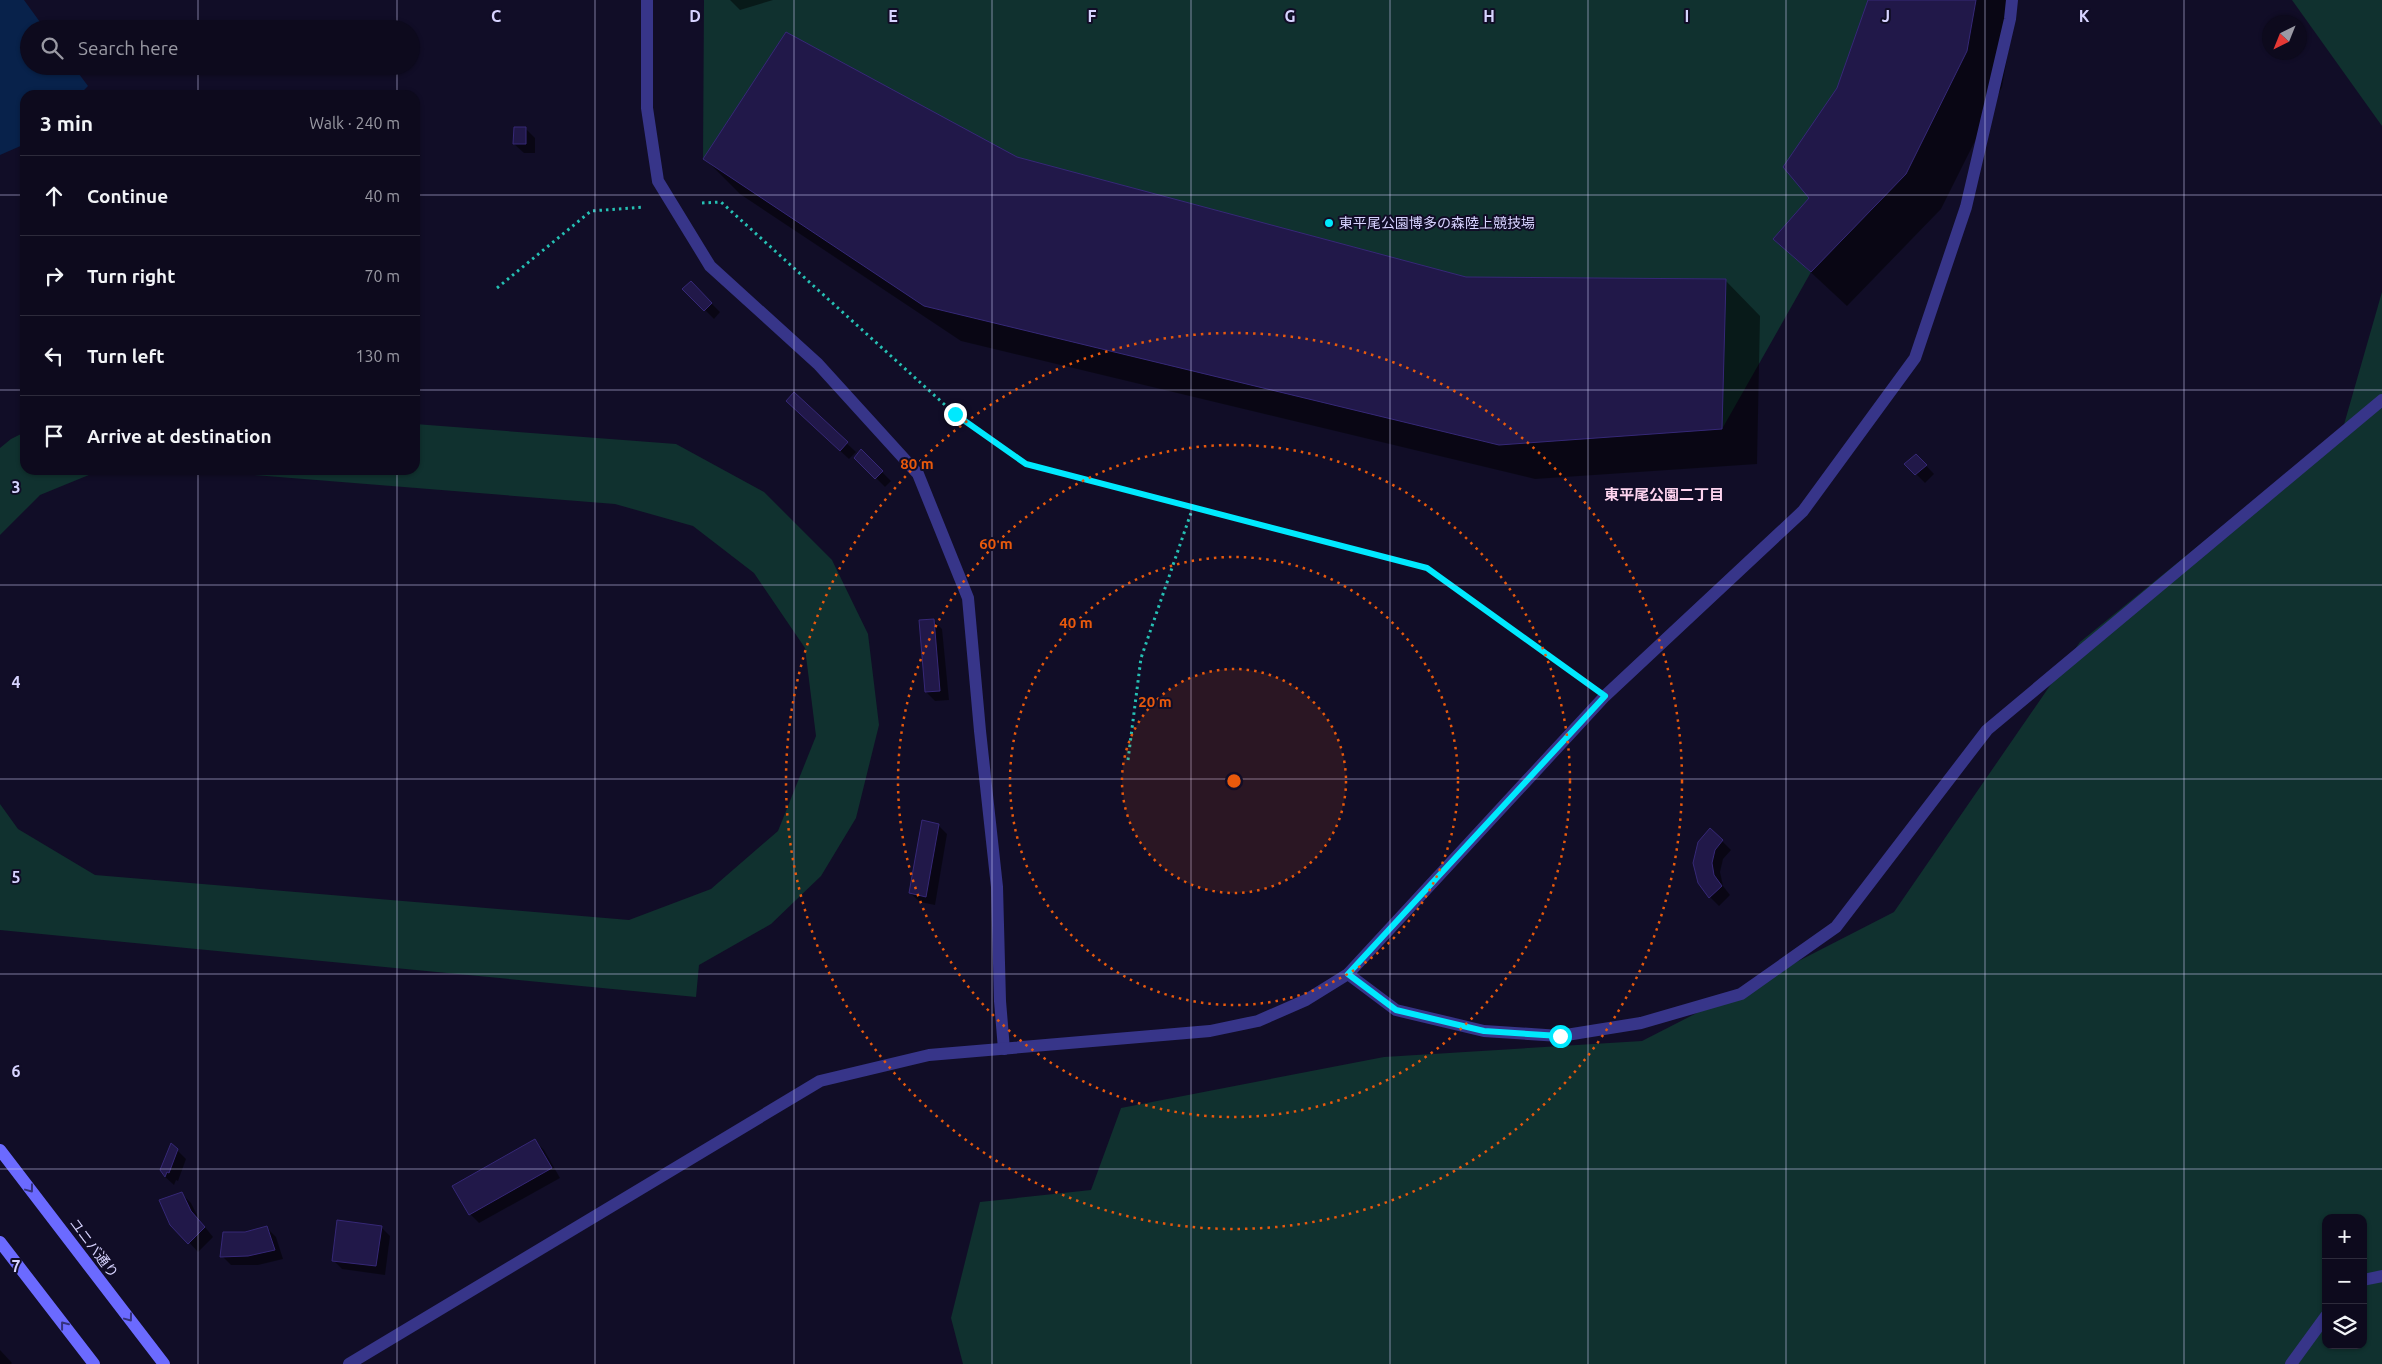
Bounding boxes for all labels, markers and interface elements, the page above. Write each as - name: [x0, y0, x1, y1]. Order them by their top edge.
- text: C: [491, 7, 501, 25]
- text: D: [689, 7, 701, 25]
- text: E: [888, 7, 898, 25]
- text: F: [1088, 7, 1097, 25]
- text: G: [1284, 7, 1296, 25]
- text: H: [1483, 7, 1495, 25]
- text: I: [1685, 7, 1689, 25]
- text: J: [1882, 7, 1890, 25]
- text: K: [2079, 7, 2090, 25]
- north arrow: [2262, 15, 2307, 60]
- search box: [20, 20, 420, 75]
- icon: search: [38, 34, 66, 62]
- text: Search here: [78, 37, 178, 59]
- text: 3 min: [40, 111, 93, 135]
- text: Walk · 240 m: [309, 114, 400, 132]
- icon: ahead: [40, 182, 68, 210]
- text: Continue: [87, 185, 168, 207]
- text: 40 m: [364, 187, 400, 205]
- place label: 東平尾公園博多の森陸上競技場: [1339, 215, 1535, 231]
- marker: 東平尾公園博多の森陸上競技場: [1323, 217, 1335, 229]
- icon: right: [40, 262, 68, 290]
- text: Turn right: [87, 265, 175, 287]
- text: 70 m: [364, 267, 400, 285]
- icon: left: [40, 342, 68, 370]
- text: Turn left: [87, 345, 165, 367]
- text: 130 m: [355, 347, 400, 365]
- route end: [944, 403, 967, 426]
- icon: arrive: [40, 422, 68, 450]
- text: Arrive at destination: [87, 425, 272, 447]
- text: 80 m: [900, 455, 934, 472]
- text: 3: [11, 478, 21, 496]
- district label: 東平尾公園二丁目: [1604, 486, 1724, 503]
- text: 60 m: [979, 535, 1013, 552]
- text: 40 m: [1059, 614, 1093, 631]
- text: 4: [11, 673, 21, 691]
- text: 20 m: [1138, 693, 1172, 710]
- centre of rings: [1225, 772, 1243, 790]
- text: 5: [11, 868, 21, 886]
- route start: [1549, 1025, 1572, 1048]
- text: 6: [11, 1062, 21, 1080]
- one-way arrow: [24, 1183, 32, 1192]
- map controls: [2322, 1214, 2367, 1349]
- button: +: [2322, 1214, 2367, 1259]
- street label: ユニバ通り: [67, 1215, 121, 1281]
- text: 7: [11, 1257, 21, 1275]
- button: −: [2322, 1259, 2367, 1304]
- button: layers: [2322, 1304, 2367, 1349]
- one-way arrow: [123, 1312, 131, 1321]
- one-way arrow: [62, 1322, 70, 1331]

